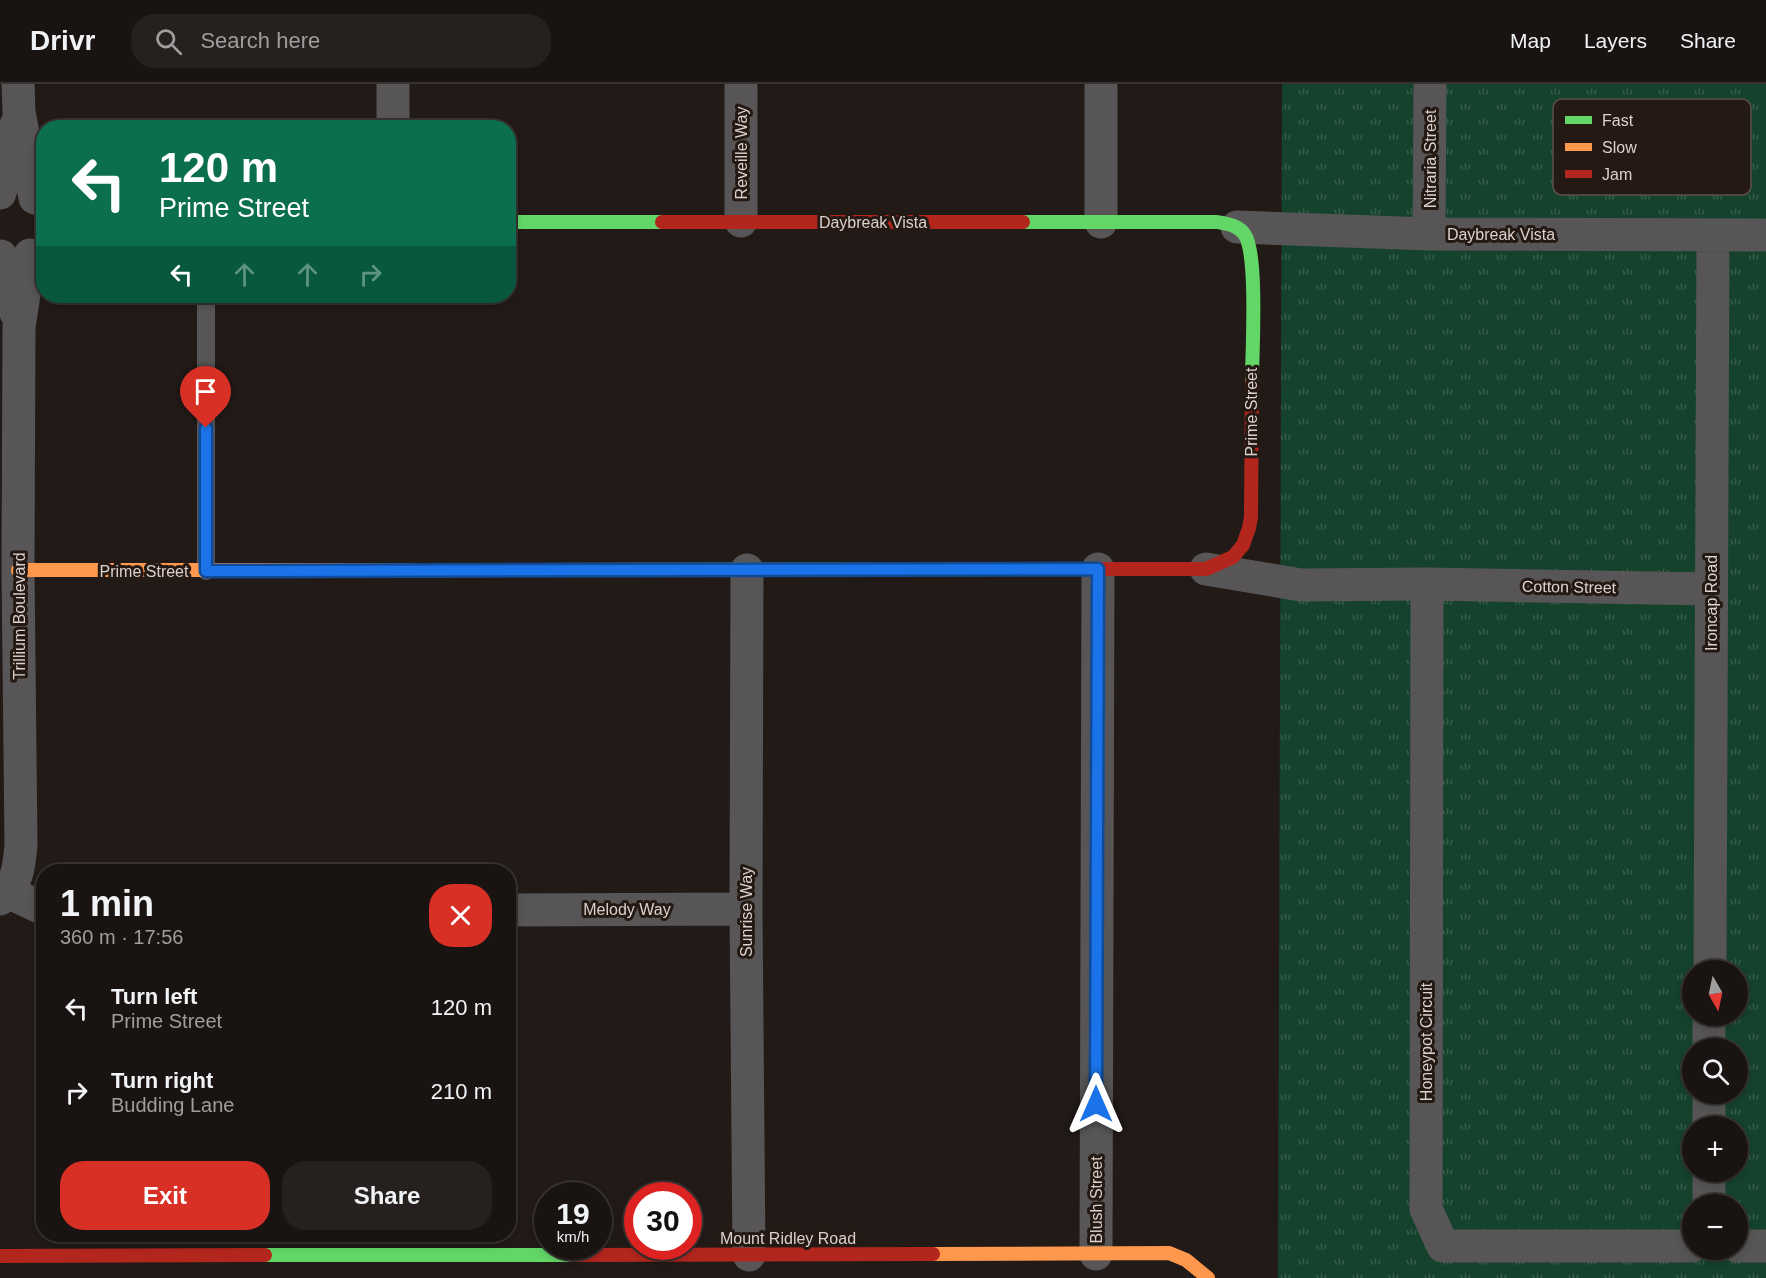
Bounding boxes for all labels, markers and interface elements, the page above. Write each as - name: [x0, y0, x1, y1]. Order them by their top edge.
- search box: [131, 14, 551, 68]
- text: Drivr: [30, 25, 95, 56]
- icon: search: [152, 25, 185, 58]
- text: Search here: [200, 28, 320, 53]
- text: Map: [1510, 29, 1551, 52]
- text: Layers: [1584, 29, 1647, 52]
- text: Share: [1680, 29, 1736, 52]
- legend: [1553, 99, 1751, 195]
- street label: Reveille Way: [733, 107, 750, 199]
- street label: Nitraria Street: [1422, 109, 1439, 208]
- text: Fast: [1602, 112, 1634, 129]
- text: Slow: [1602, 139, 1637, 156]
- icon: left: [60, 144, 138, 222]
- text: 120 m: [159, 144, 278, 191]
- text: Jam: [1602, 166, 1632, 183]
- text: Prime Street: [159, 193, 309, 223]
- street label: Daybreak Vista: [819, 214, 927, 231]
- street label: Daybreak Vista: [1447, 226, 1555, 243]
- icon: left: [165, 258, 198, 291]
- icon: ahead: [228, 258, 261, 291]
- icon: ahead: [291, 258, 324, 291]
- icon: right: [354, 258, 387, 291]
- pin: [180, 366, 231, 428]
- street label: Prime Street: [1243, 367, 1260, 456]
- icon: arrive: [189, 375, 222, 408]
- street label: Trillium Boulevard: [11, 552, 28, 680]
- street label: Ironcap Road: [1703, 555, 1720, 651]
- street label: Prime Street: [100, 563, 189, 580]
- street label: Cotton Street: [1522, 578, 1617, 596]
- street label: Sunrise Way: [738, 867, 755, 957]
- text: 1 min: [60, 883, 154, 924]
- button: close: [429, 884, 492, 947]
- street label: Melody Way: [583, 901, 671, 918]
- text: 360 m · 17:56: [60, 926, 183, 948]
- north arrow: [1682, 960, 1748, 1026]
- map controls: [1682, 960, 1748, 1260]
- street label: Honeypot Circuit: [1418, 982, 1435, 1101]
- text: Turn left: [111, 984, 197, 1009]
- icon: left: [60, 992, 93, 1025]
- text: 120 m: [431, 995, 492, 1020]
- text: Prime Street: [111, 1010, 222, 1032]
- button: search: [1682, 1038, 1748, 1104]
- text: Turn right: [111, 1068, 213, 1093]
- position arrow: [1064, 1072, 1128, 1136]
- icon: right: [60, 1076, 93, 1109]
- text: 210 m: [431, 1079, 492, 1104]
- text: Budding Lane: [111, 1094, 234, 1116]
- button: +: [1682, 1116, 1748, 1182]
- street label: Blush Street: [1088, 1156, 1105, 1244]
- button: Exit: [60, 1161, 270, 1230]
- button: Share: [282, 1161, 492, 1230]
- speed limit sign: 30: [624, 1182, 702, 1260]
- button: −: [1682, 1194, 1748, 1260]
- text: 19: [556, 1197, 590, 1230]
- text: km/h: [557, 1228, 589, 1245]
- street label: Mount Ridley Road: [720, 1230, 856, 1247]

